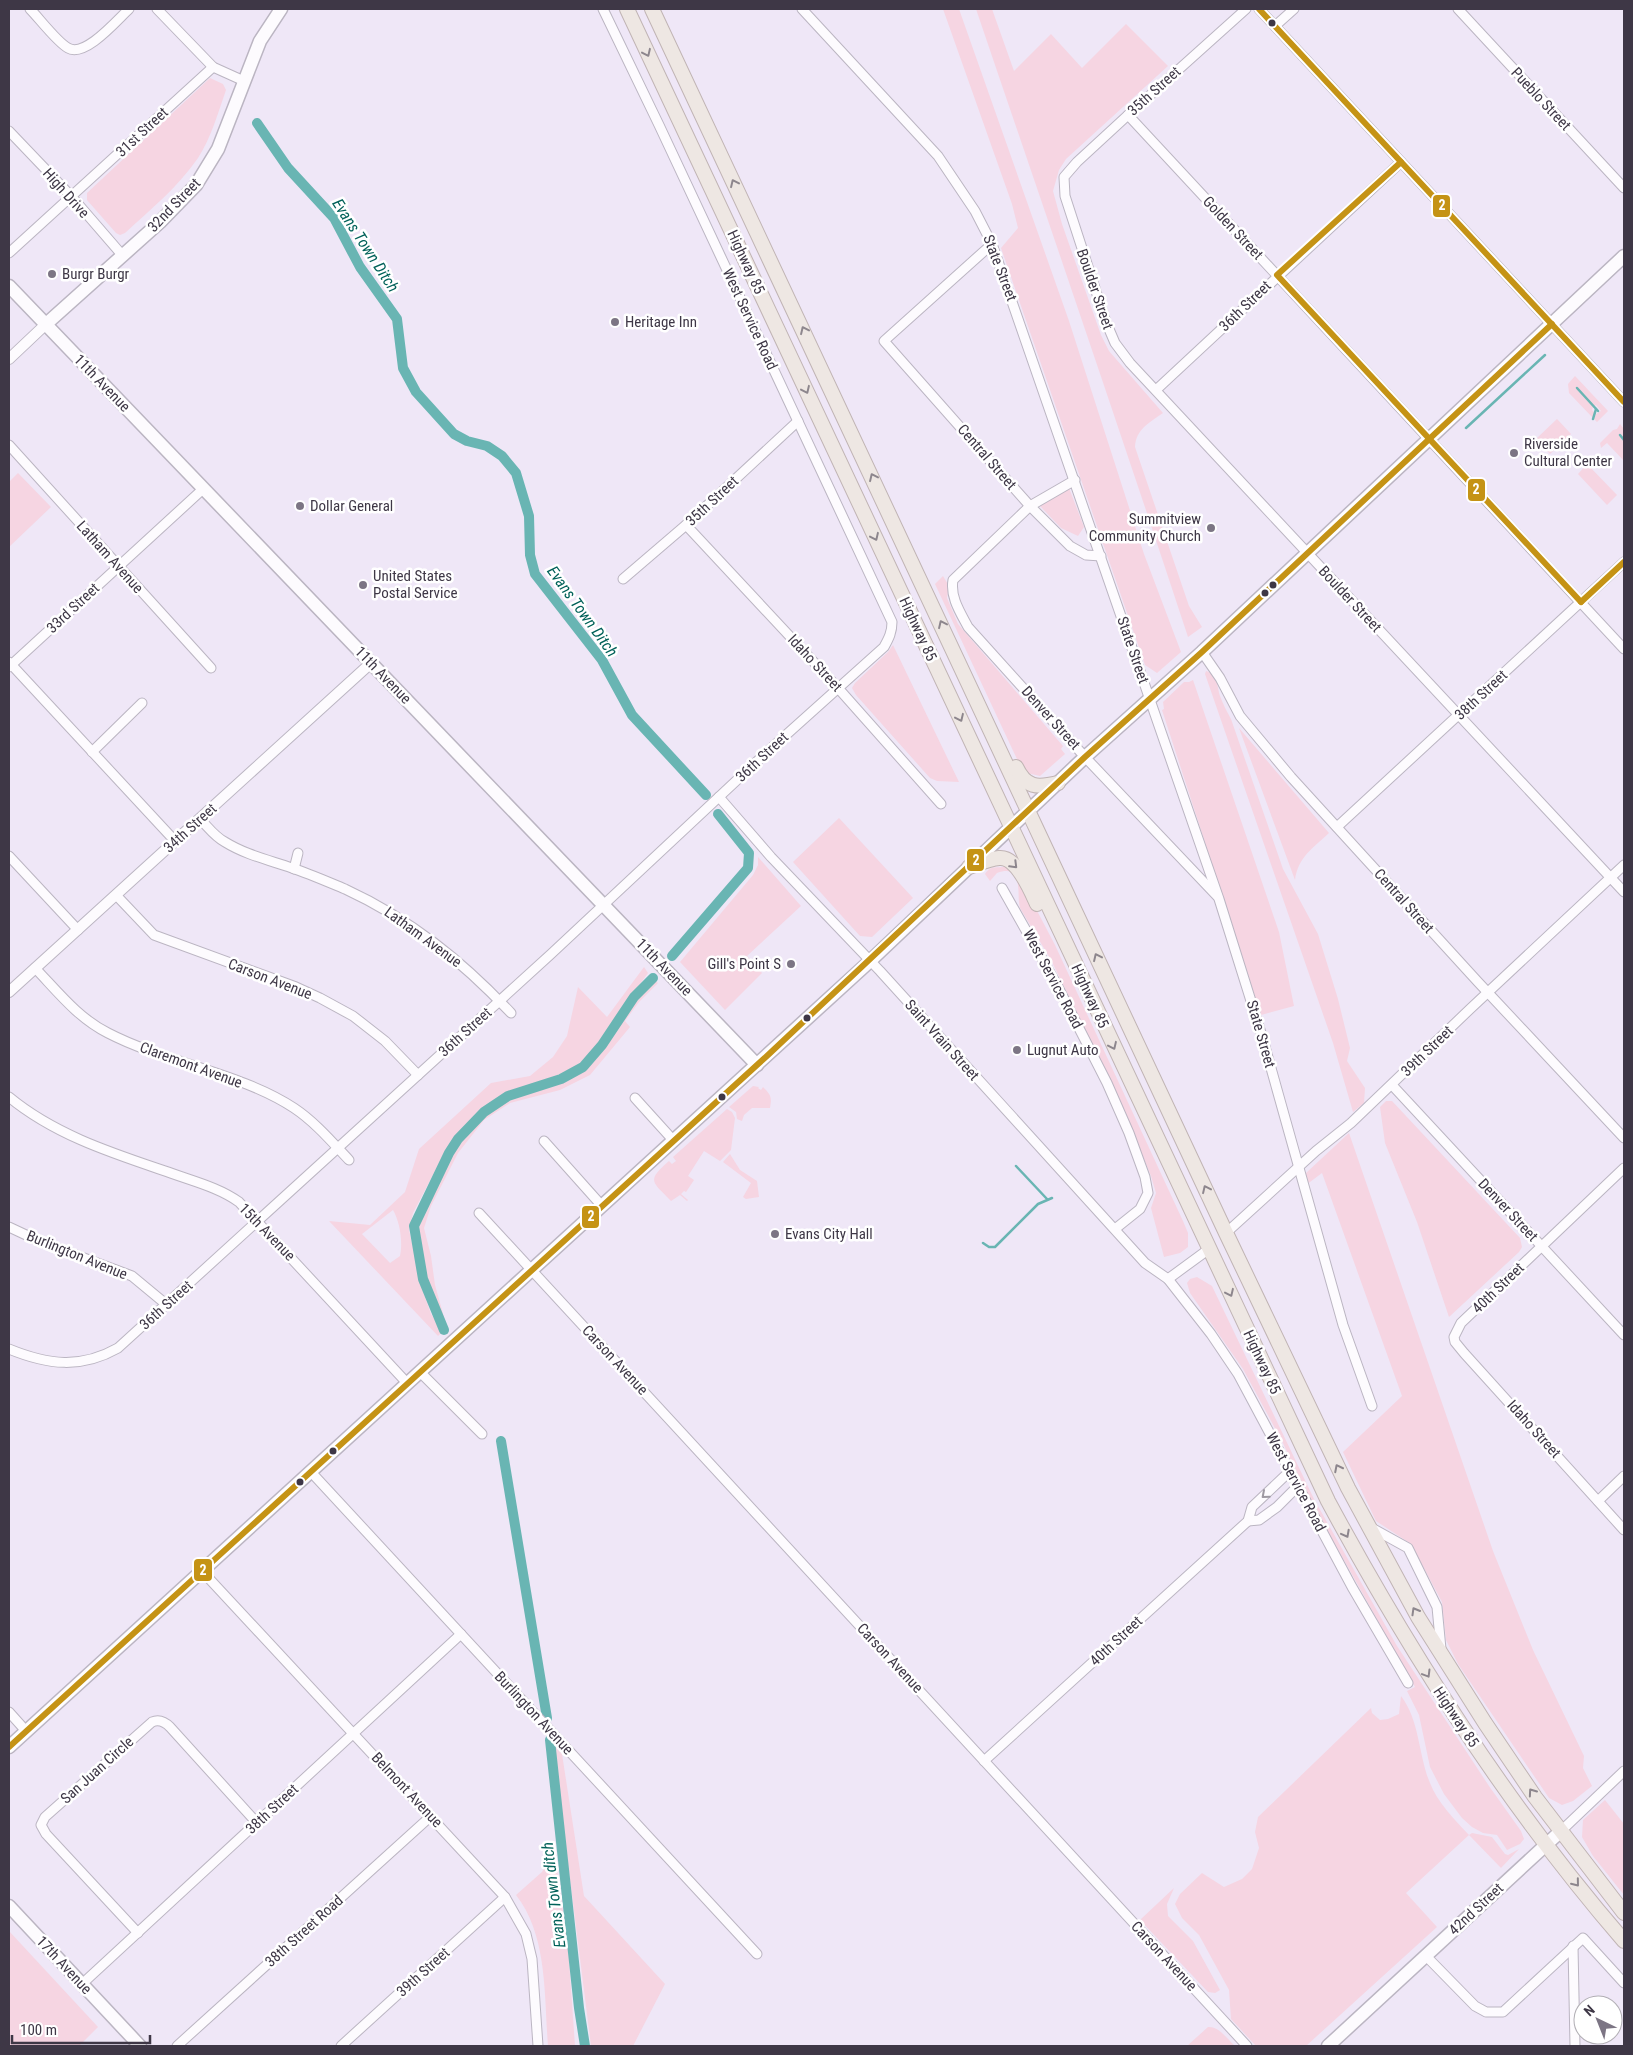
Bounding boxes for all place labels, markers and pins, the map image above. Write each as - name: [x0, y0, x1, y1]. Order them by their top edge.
- unlabelled marker: [1267, 18, 1277, 28]
- place label: Burgr Burgr: [62, 265, 130, 283]
- marker: Burgr Burgr: [46, 268, 58, 280]
- place label: Heritage Inn: [625, 313, 697, 331]
- marker: Heritage Inn: [609, 316, 621, 328]
- place label: Riverside Cultural Center: [1524, 435, 1613, 470]
- marker: Riverside Cultural Center: [1508, 447, 1520, 459]
- place label: Dollar General: [310, 497, 393, 515]
- marker: Dollar General: [294, 500, 306, 512]
- place label: Summitview Community Church: [1089, 510, 1201, 545]
- marker: Summitview Community Church: [1205, 522, 1217, 534]
- place label: United States Postal Service: [373, 567, 457, 602]
- marker: United States Postal Service: [357, 579, 369, 591]
- unlabelled marker: [1268, 580, 1278, 590]
- unlabelled marker: [1260, 588, 1270, 598]
- place label: Gill's Point S: [707, 955, 781, 973]
- marker: Gill's Point S: [785, 958, 797, 970]
- unlabelled marker: [802, 1013, 812, 1023]
- place label: Lugnut Auto: [1027, 1041, 1099, 1059]
- marker: Lugnut Auto: [1011, 1044, 1023, 1056]
- unlabelled marker: [717, 1092, 727, 1102]
- place label: Evans City Hall: [785, 1225, 873, 1243]
- marker: Evans City Hall: [769, 1228, 781, 1240]
- unlabelled marker: [328, 1446, 338, 1456]
- unlabelled marker: [295, 1477, 305, 1487]

